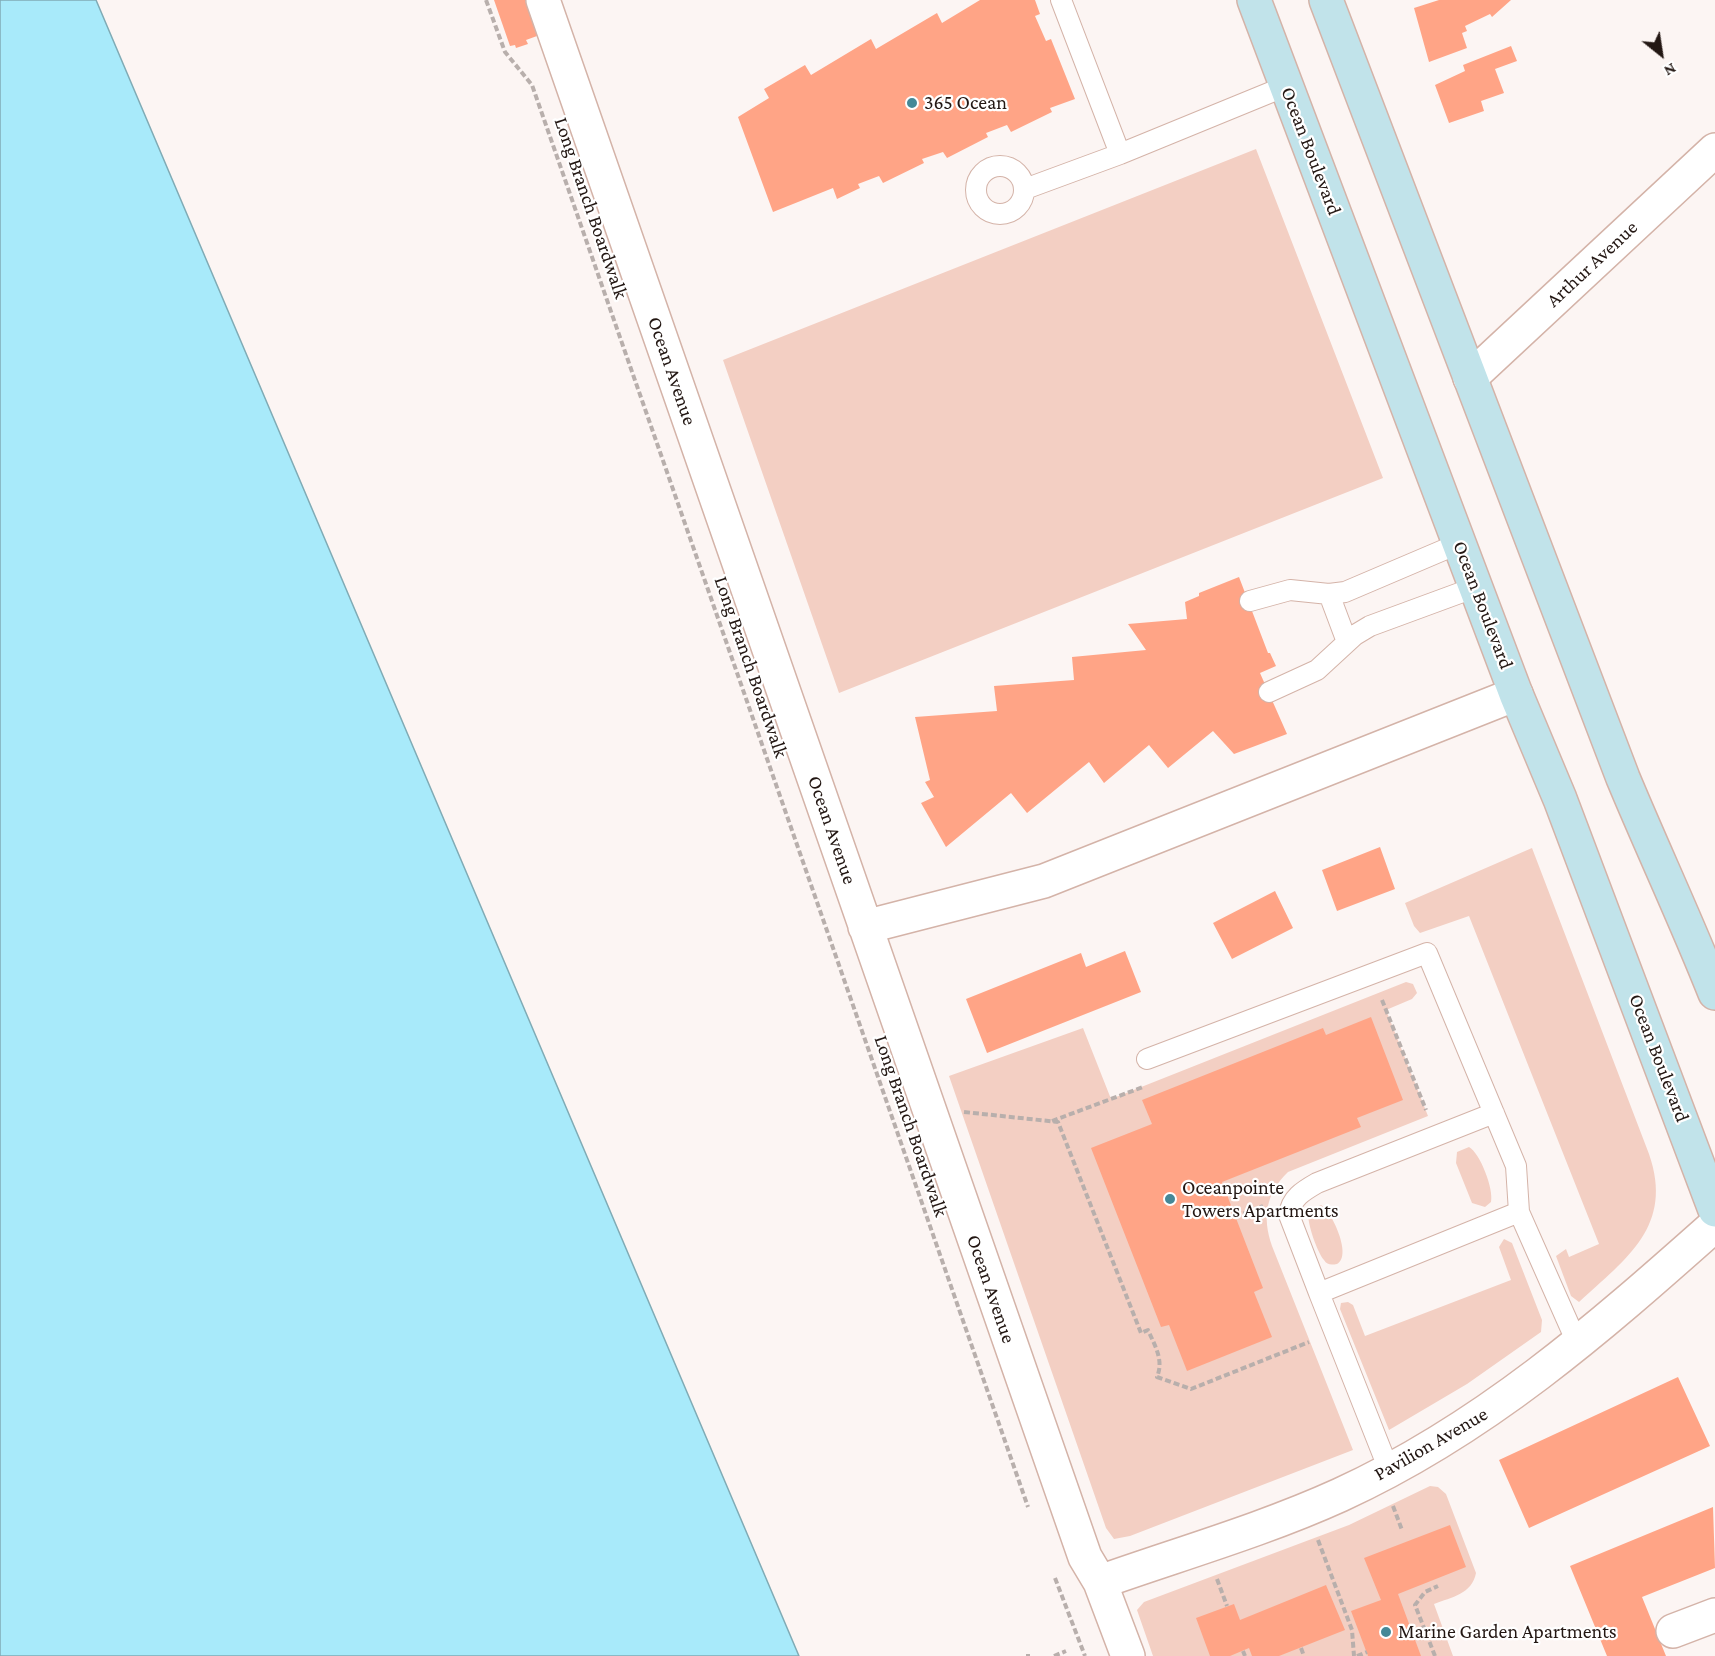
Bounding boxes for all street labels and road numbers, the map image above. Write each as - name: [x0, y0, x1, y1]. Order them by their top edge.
- street label: Ocean Boulevard: [1276, 84, 1346, 218]
- street label: Long Branch Boardwalk: [549, 114, 633, 302]
- street label: Arthur Avenue: [1541, 216, 1643, 312]
- street label: Ocean Avenue: [642, 314, 702, 428]
- street label: Ocean Boulevard: [1448, 538, 1518, 672]
- street label: Long Branch Boardwalk: [709, 573, 793, 761]
- street label: Ocean Avenue: [802, 773, 862, 887]
- street label: Ocean Boulevard: [1624, 991, 1694, 1125]
- street label: Long Branch Boardwalk: [869, 1032, 953, 1220]
- street label: Ocean Avenue: [961, 1232, 1021, 1346]
- street label: Pavilion Avenue: [1370, 1402, 1492, 1486]

